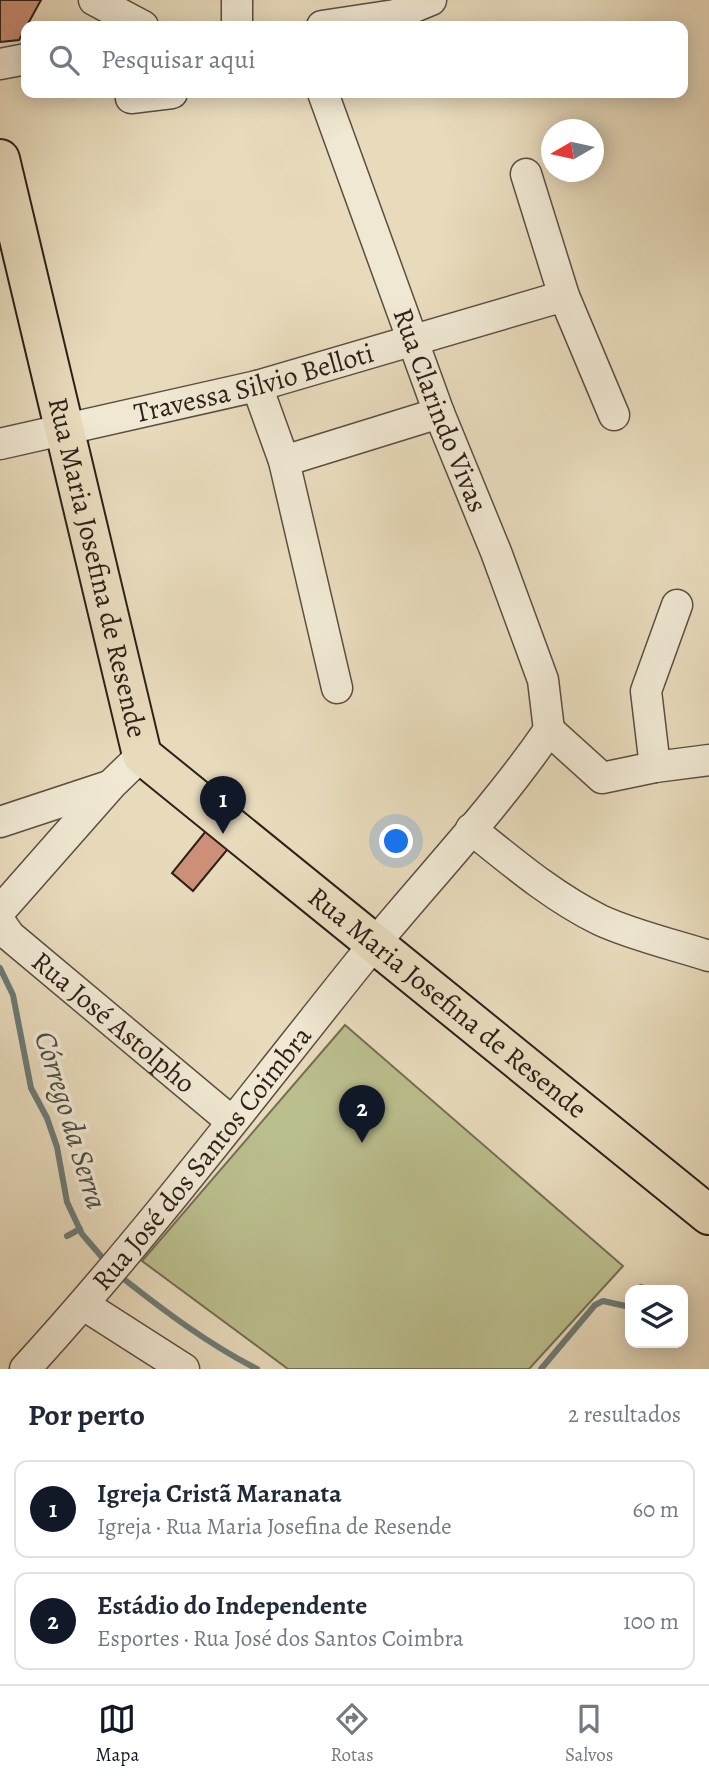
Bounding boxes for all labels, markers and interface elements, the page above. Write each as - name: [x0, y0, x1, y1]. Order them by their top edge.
- search box: [21, 21, 688, 98]
- icon: search: [45, 41, 83, 79]
- text: Pesquisar aqui: [101, 42, 256, 77]
- north arrow: [541, 119, 604, 182]
- street label: Rua Clarindo Vivas: [383, 303, 497, 518]
- street label: Travessa Silvio Belloti: [130, 334, 378, 432]
- street label: Rua Maria Josefina de Resende: [38, 394, 156, 742]
- pin: 1: [200, 776, 246, 834]
- your location: [379, 824, 413, 858]
- street label: Rua Maria Josefina de Resende: [300, 878, 595, 1127]
- street label: Rua José Astolpho: [23, 943, 203, 1102]
- street label: Rua José dos Santos Coimbra: [83, 1018, 320, 1299]
- water label: Córrego da Serra: [25, 1026, 117, 1214]
- pin: 2: [339, 1085, 385, 1143]
- map controls: [625, 1285, 688, 1348]
- button: layers: [625, 1285, 688, 1348]
- text: Por perto: [28, 1395, 145, 1435]
- text: 2 resultados: [568, 1399, 681, 1430]
- text: Igreja Cristã Maranata: [97, 1476, 342, 1511]
- text: 1: [49, 1494, 57, 1525]
- text: 60 m: [632, 1494, 679, 1525]
- text: Igreja · Rua Maria Josefina de Resende: [97, 1511, 452, 1542]
- text: Estádio do Independente: [97, 1588, 367, 1623]
- text: 2: [47, 1606, 59, 1637]
- text: 100 m: [623, 1606, 679, 1637]
- text: Esportes · Rua José dos Santos Coimbra: [97, 1623, 464, 1654]
- tab: Mapa: [96, 1700, 139, 1768]
- tab: Rotas: [330, 1700, 374, 1768]
- tab: Salvos: [565, 1700, 613, 1768]

